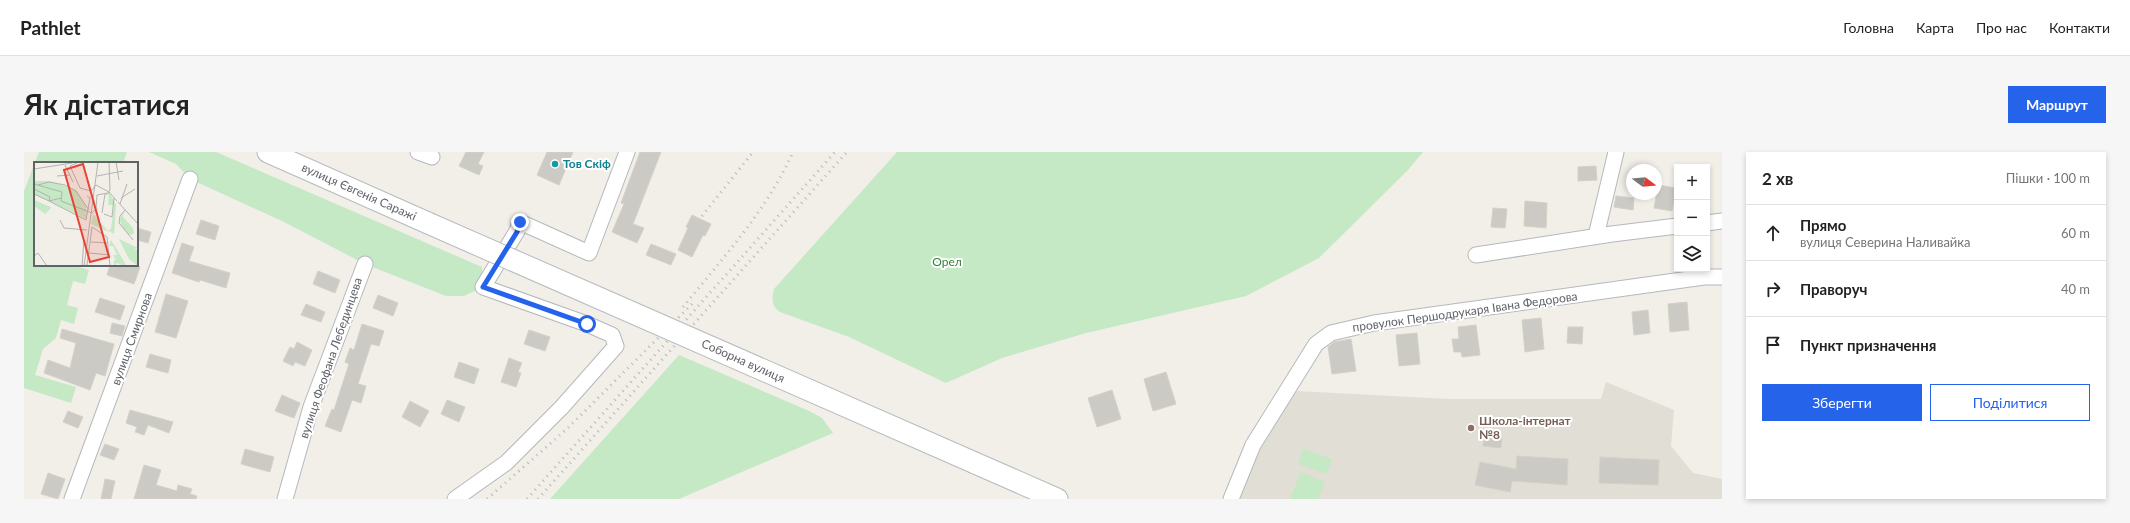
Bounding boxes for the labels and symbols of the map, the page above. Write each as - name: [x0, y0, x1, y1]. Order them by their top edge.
- place label: Тов Скіф: [563, 156, 611, 171]
- street label: вулиця Євгенія Саражі: [299, 159, 419, 224]
- marker: Тов Скіф: [550, 159, 560, 169]
- inset map: [34, 162, 138, 266]
- north arrow: [1626, 164, 1662, 200]
- route end: [511, 213, 529, 231]
- park label: Орел: [932, 254, 962, 269]
- street label: вулиця Феофана Лебединцева: [296, 276, 365, 440]
- street label: провулок Першодрукаря Івана Федорова: [1351, 288, 1578, 335]
- street label: вулиця Смирнова: [108, 291, 155, 387]
- route start: [578, 315, 596, 333]
- street label: Соборна вулиця: [699, 335, 787, 386]
- place label: Школа-інтернат №8: [1479, 413, 1572, 442]
- marker: Школа-інтернат №8: [1466, 423, 1476, 433]

